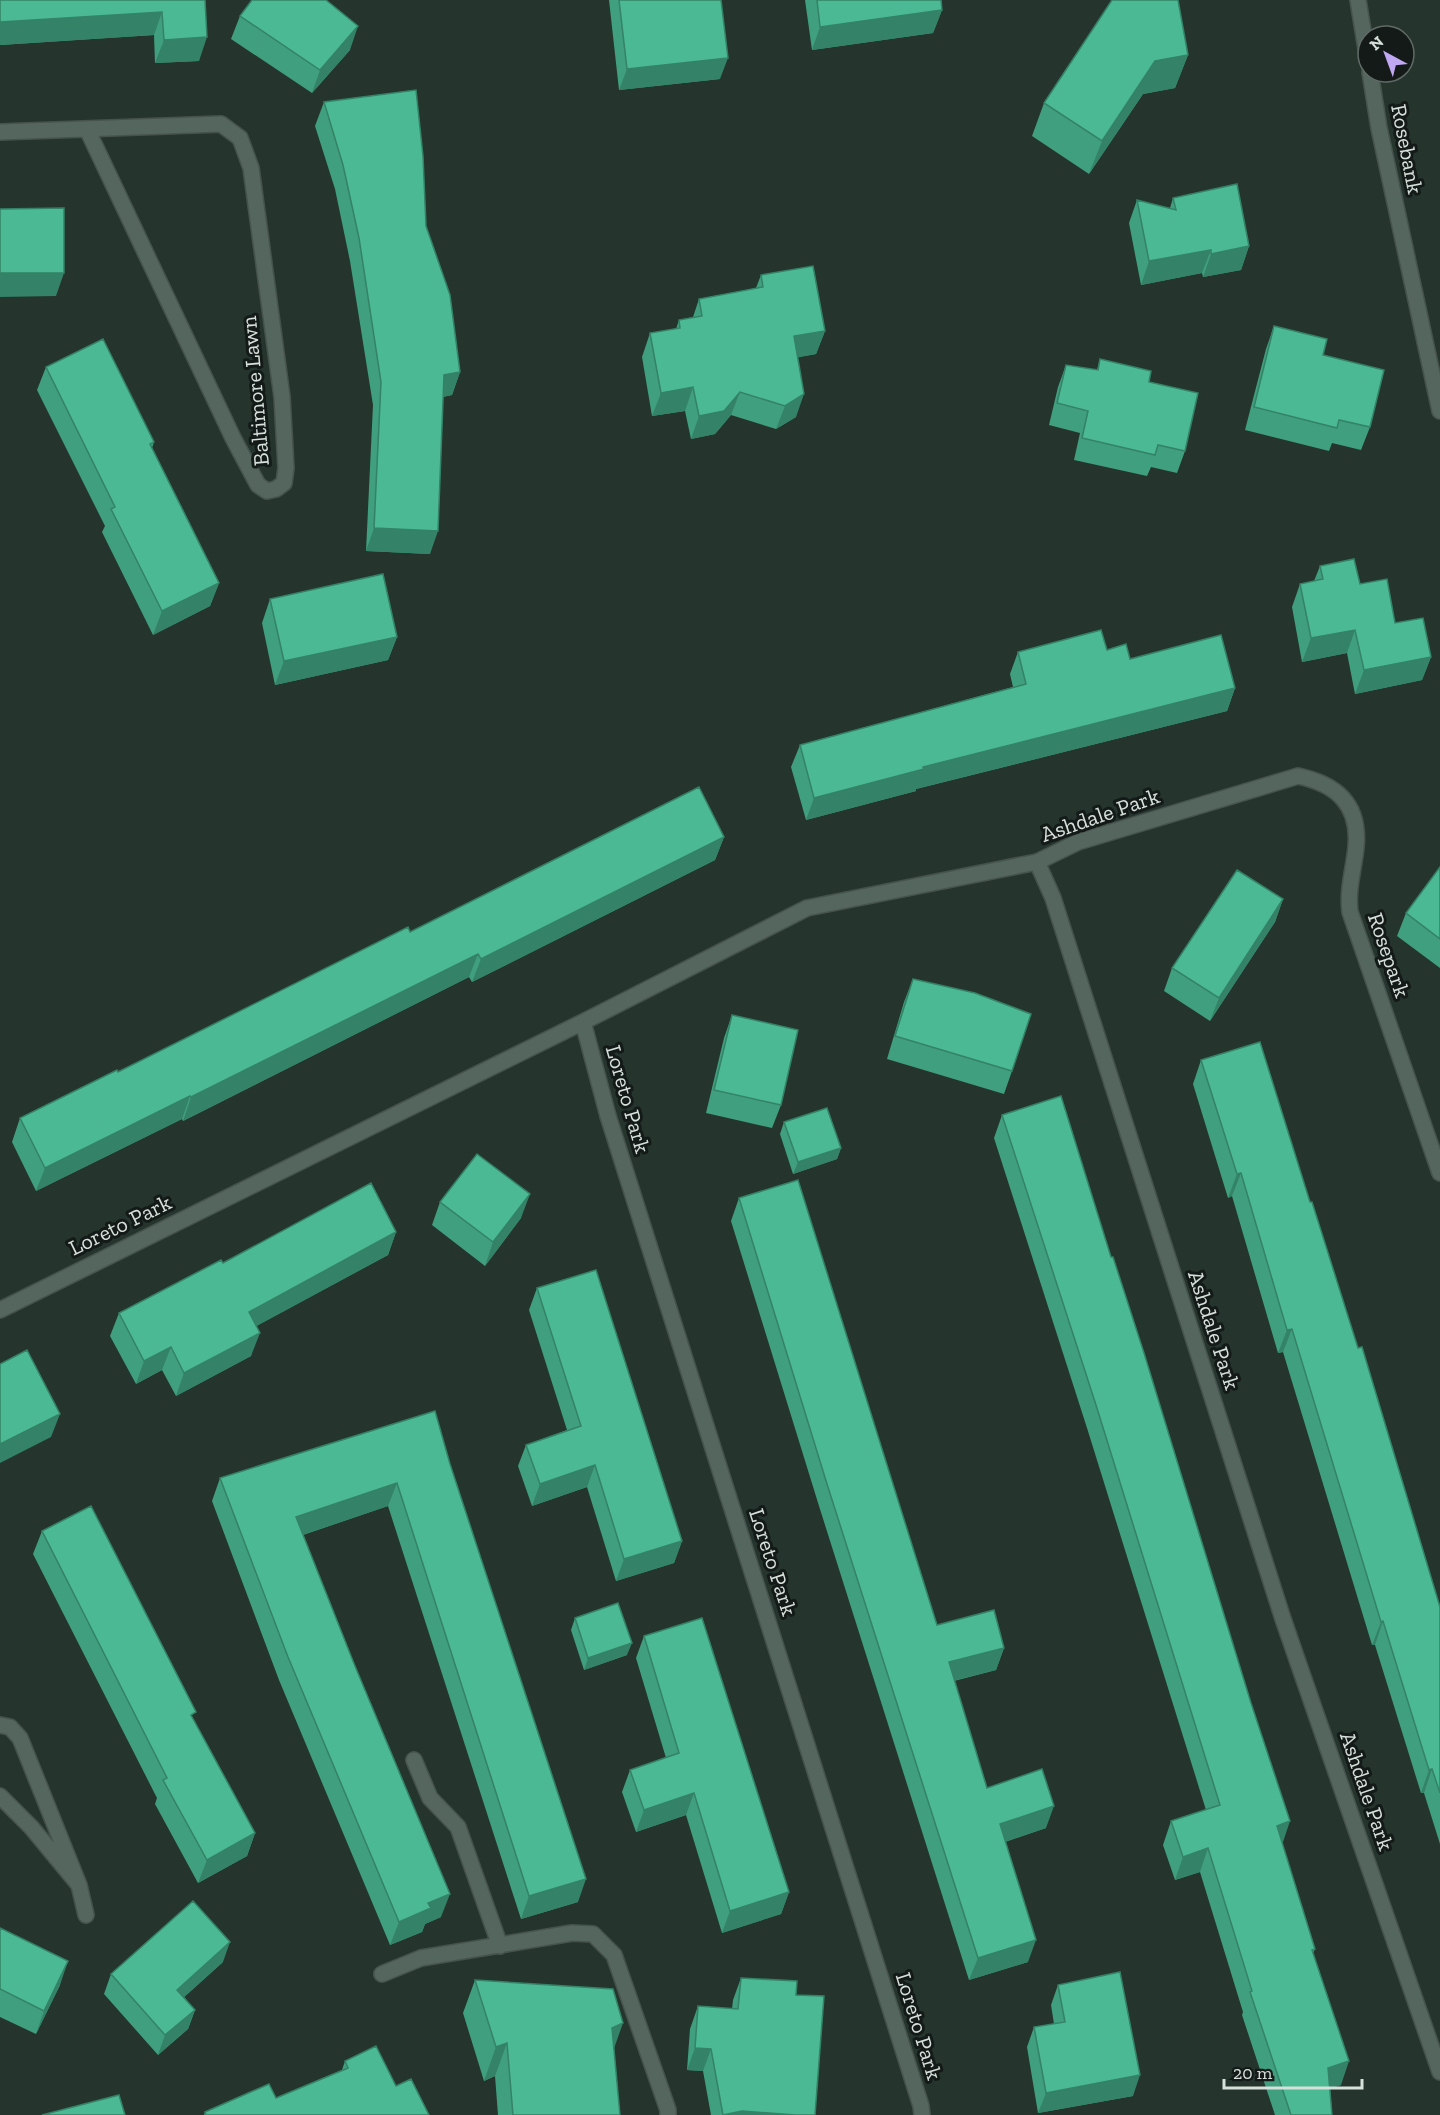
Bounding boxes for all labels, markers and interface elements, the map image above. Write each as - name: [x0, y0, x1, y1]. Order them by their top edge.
- north arrow: [1356, 24, 1416, 84]
- text: N: [1366, 32, 1387, 54]
- street label: Rosebank: [1385, 102, 1429, 197]
- street label: Baltimore Lawn: [235, 314, 275, 467]
- street label: Ashdale Park: [1037, 782, 1163, 848]
- street label: Rosepark: [1362, 909, 1416, 1001]
- street label: Loreto Park: [600, 1042, 656, 1157]
- street label: Loreto Park: [64, 1188, 176, 1261]
- street label: Ashdale Park: [1182, 1267, 1246, 1394]
- street label: Loreto Park: [743, 1505, 803, 1619]
- street label: Ashdale Park: [1334, 1728, 1400, 1854]
- street label: Loreto Park: [890, 1969, 948, 2084]
- scale bar: [1224, 2052, 1362, 2090]
- text: 20 m: [1233, 2062, 1273, 2084]

